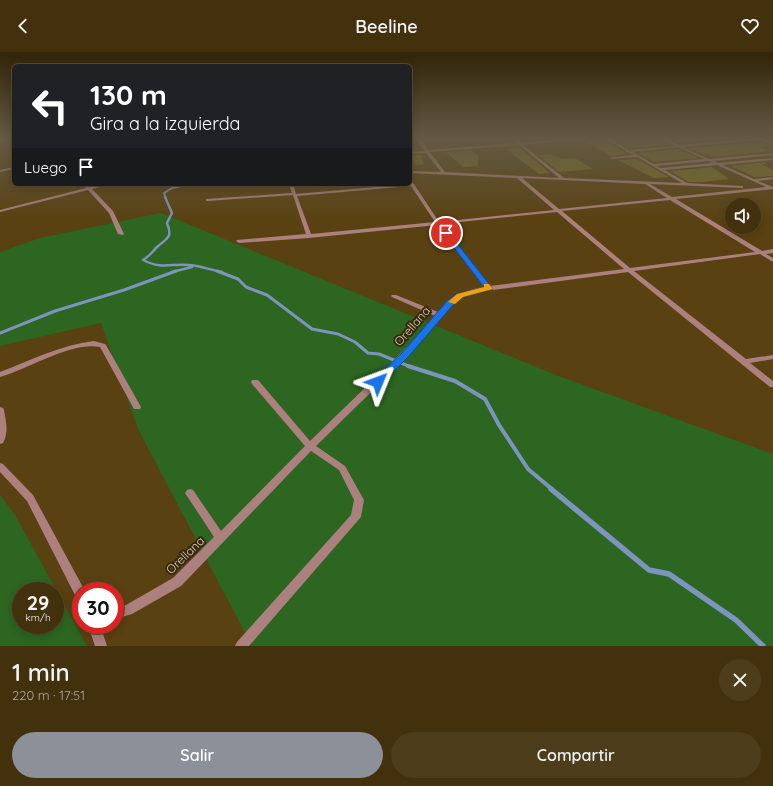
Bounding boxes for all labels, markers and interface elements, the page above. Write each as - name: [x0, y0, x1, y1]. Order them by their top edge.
- icon: back: [12, 15, 34, 37]
- text: Beeline: [355, 15, 418, 38]
- icon: heart: [739, 15, 761, 37]
- text: 130 m: [90, 77, 167, 112]
- icon: left: [24, 80, 76, 132]
- text: Gira a la izquierda: [90, 112, 241, 135]
- icon: arrive: [75, 156, 97, 178]
- text: Luego: [24, 158, 67, 177]
- map controls: [725, 198, 761, 234]
- button: sound: [725, 198, 761, 234]
- pin: [429, 216, 463, 250]
- icon: arrive: [435, 222, 457, 244]
- street label: Orellana: [391, 303, 433, 349]
- position arrow: [357, 361, 399, 403]
- street label: Orellana: [163, 533, 207, 577]
- speed limit sign: 30: [72, 582, 124, 634]
- text: 29: [27, 590, 49, 615]
- text: km/h: [25, 611, 51, 624]
- text: 1 min: [12, 657, 70, 687]
- button: close: [719, 659, 761, 701]
- text: 220 m · 17:51: [12, 687, 85, 703]
- button: Salir: [12, 732, 383, 778]
- button: Compartir: [391, 732, 761, 778]

